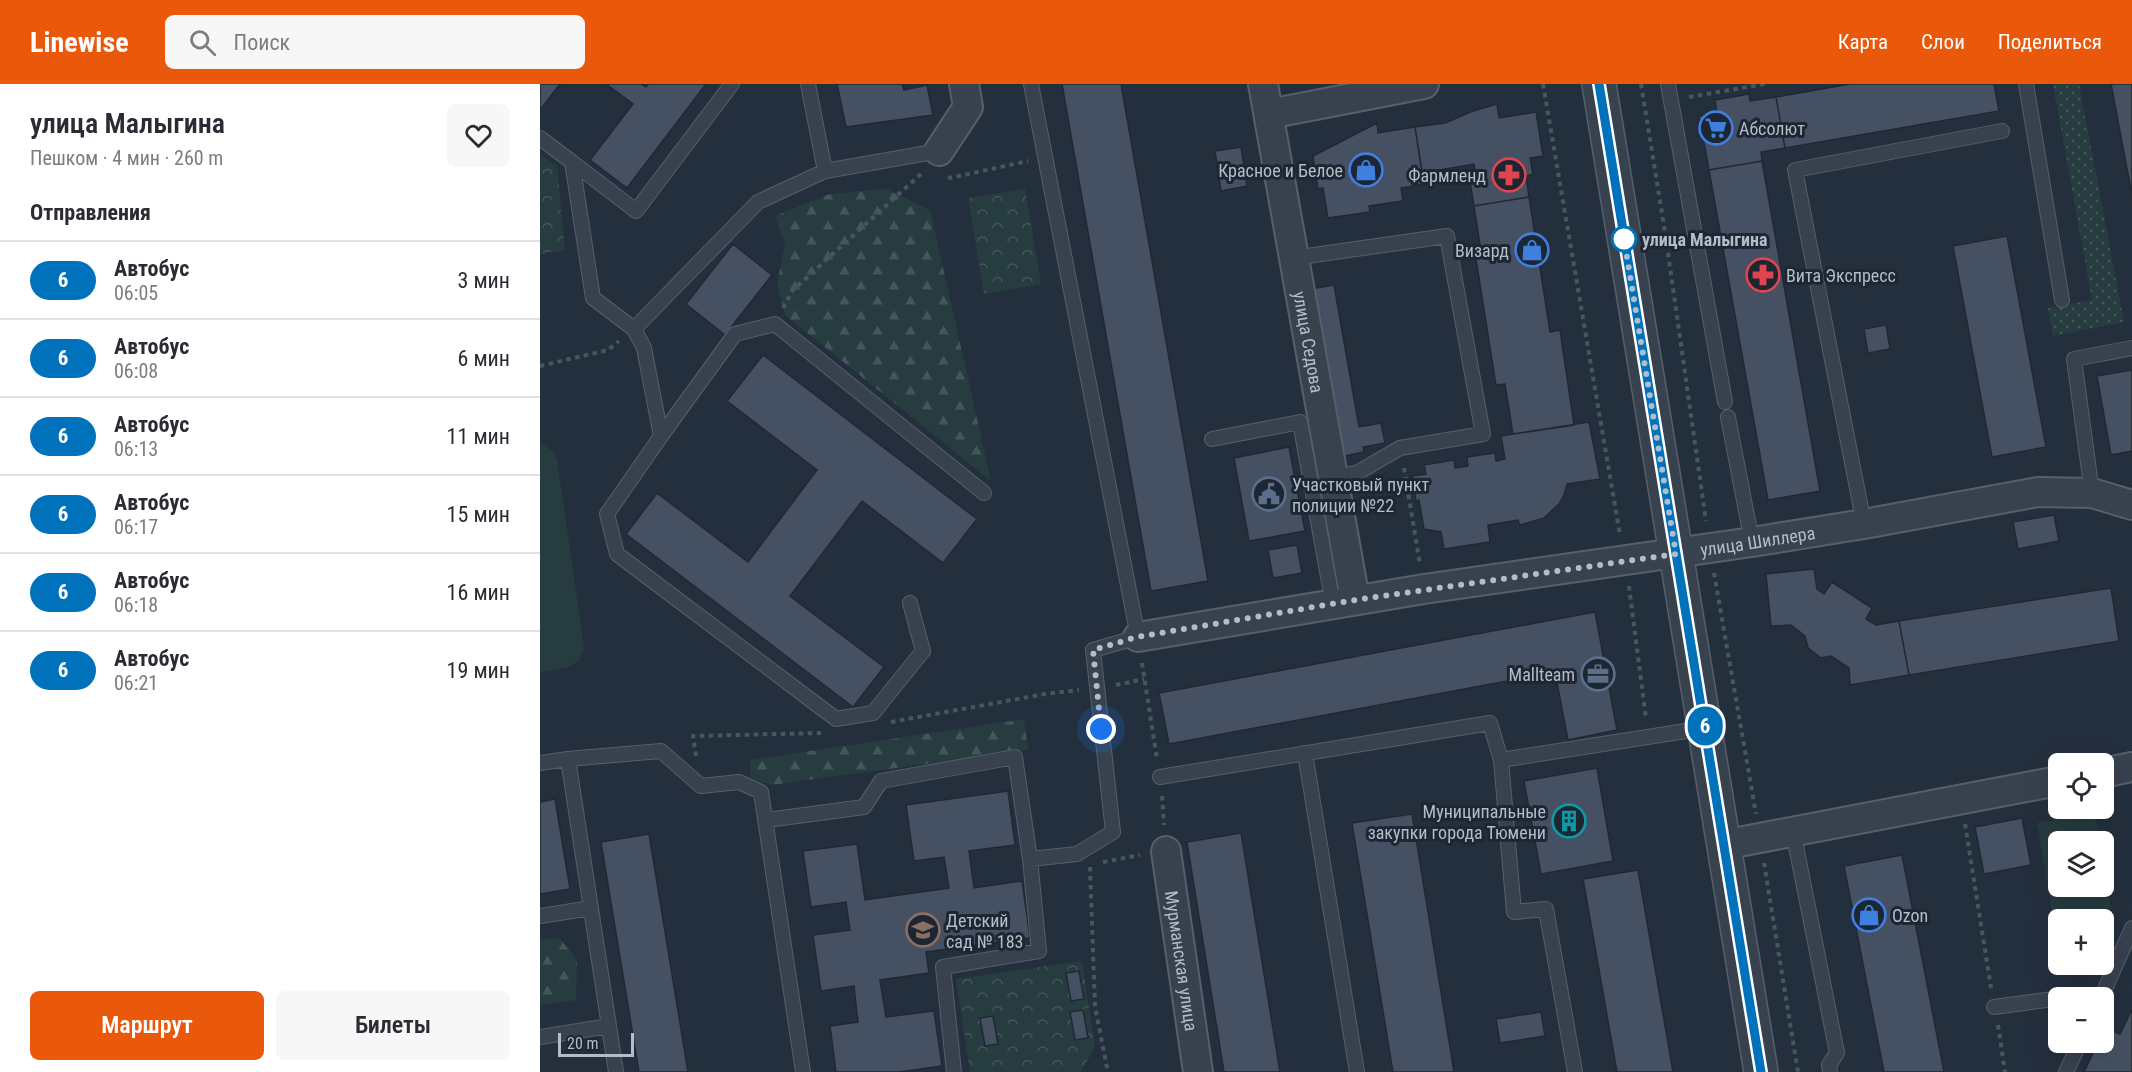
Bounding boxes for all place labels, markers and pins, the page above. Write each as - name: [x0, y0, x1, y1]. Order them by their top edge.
- supermarket icon: Абсолют: [1698, 110, 1734, 146]
- place label: Абсолют: [1739, 118, 1805, 139]
- shop icon: Красное и Белое: [1348, 152, 1384, 188]
- pharmacy icon: Фармленд: [1491, 157, 1527, 193]
- place label: Красное и Белое: [1218, 160, 1343, 181]
- place label: Фармленд: [1408, 165, 1486, 186]
- marker: улица Малыгина: [1611, 226, 1637, 252]
- place label: улица Малыгина: [1642, 229, 1768, 250]
- shop icon: Визард: [1514, 232, 1550, 268]
- place label: Визард: [1455, 240, 1509, 261]
- pharmacy icon: Вита Экспресс: [1745, 257, 1781, 293]
- place label: Вита Экспресс: [1786, 265, 1896, 286]
- place label: Участковый пункт полиции №22: [1292, 474, 1429, 516]
- public building icon: Участковый пункт полиции №22: [1251, 476, 1287, 512]
- office icon: Mallteam: [1580, 656, 1616, 692]
- place label: Mallteam: [1509, 664, 1575, 685]
- place label: Муниципальные закупки города Тюмени: [1368, 801, 1546, 843]
- building icon: Муниципальные закупки города Тюмени: [1551, 803, 1587, 839]
- shop icon: Ozon: [1851, 897, 1887, 933]
- place label: Ozon: [1892, 905, 1928, 926]
- place label: Детский сад № 183: [946, 910, 1023, 952]
- school or university icon: Детский сад № 183: [905, 912, 941, 948]

